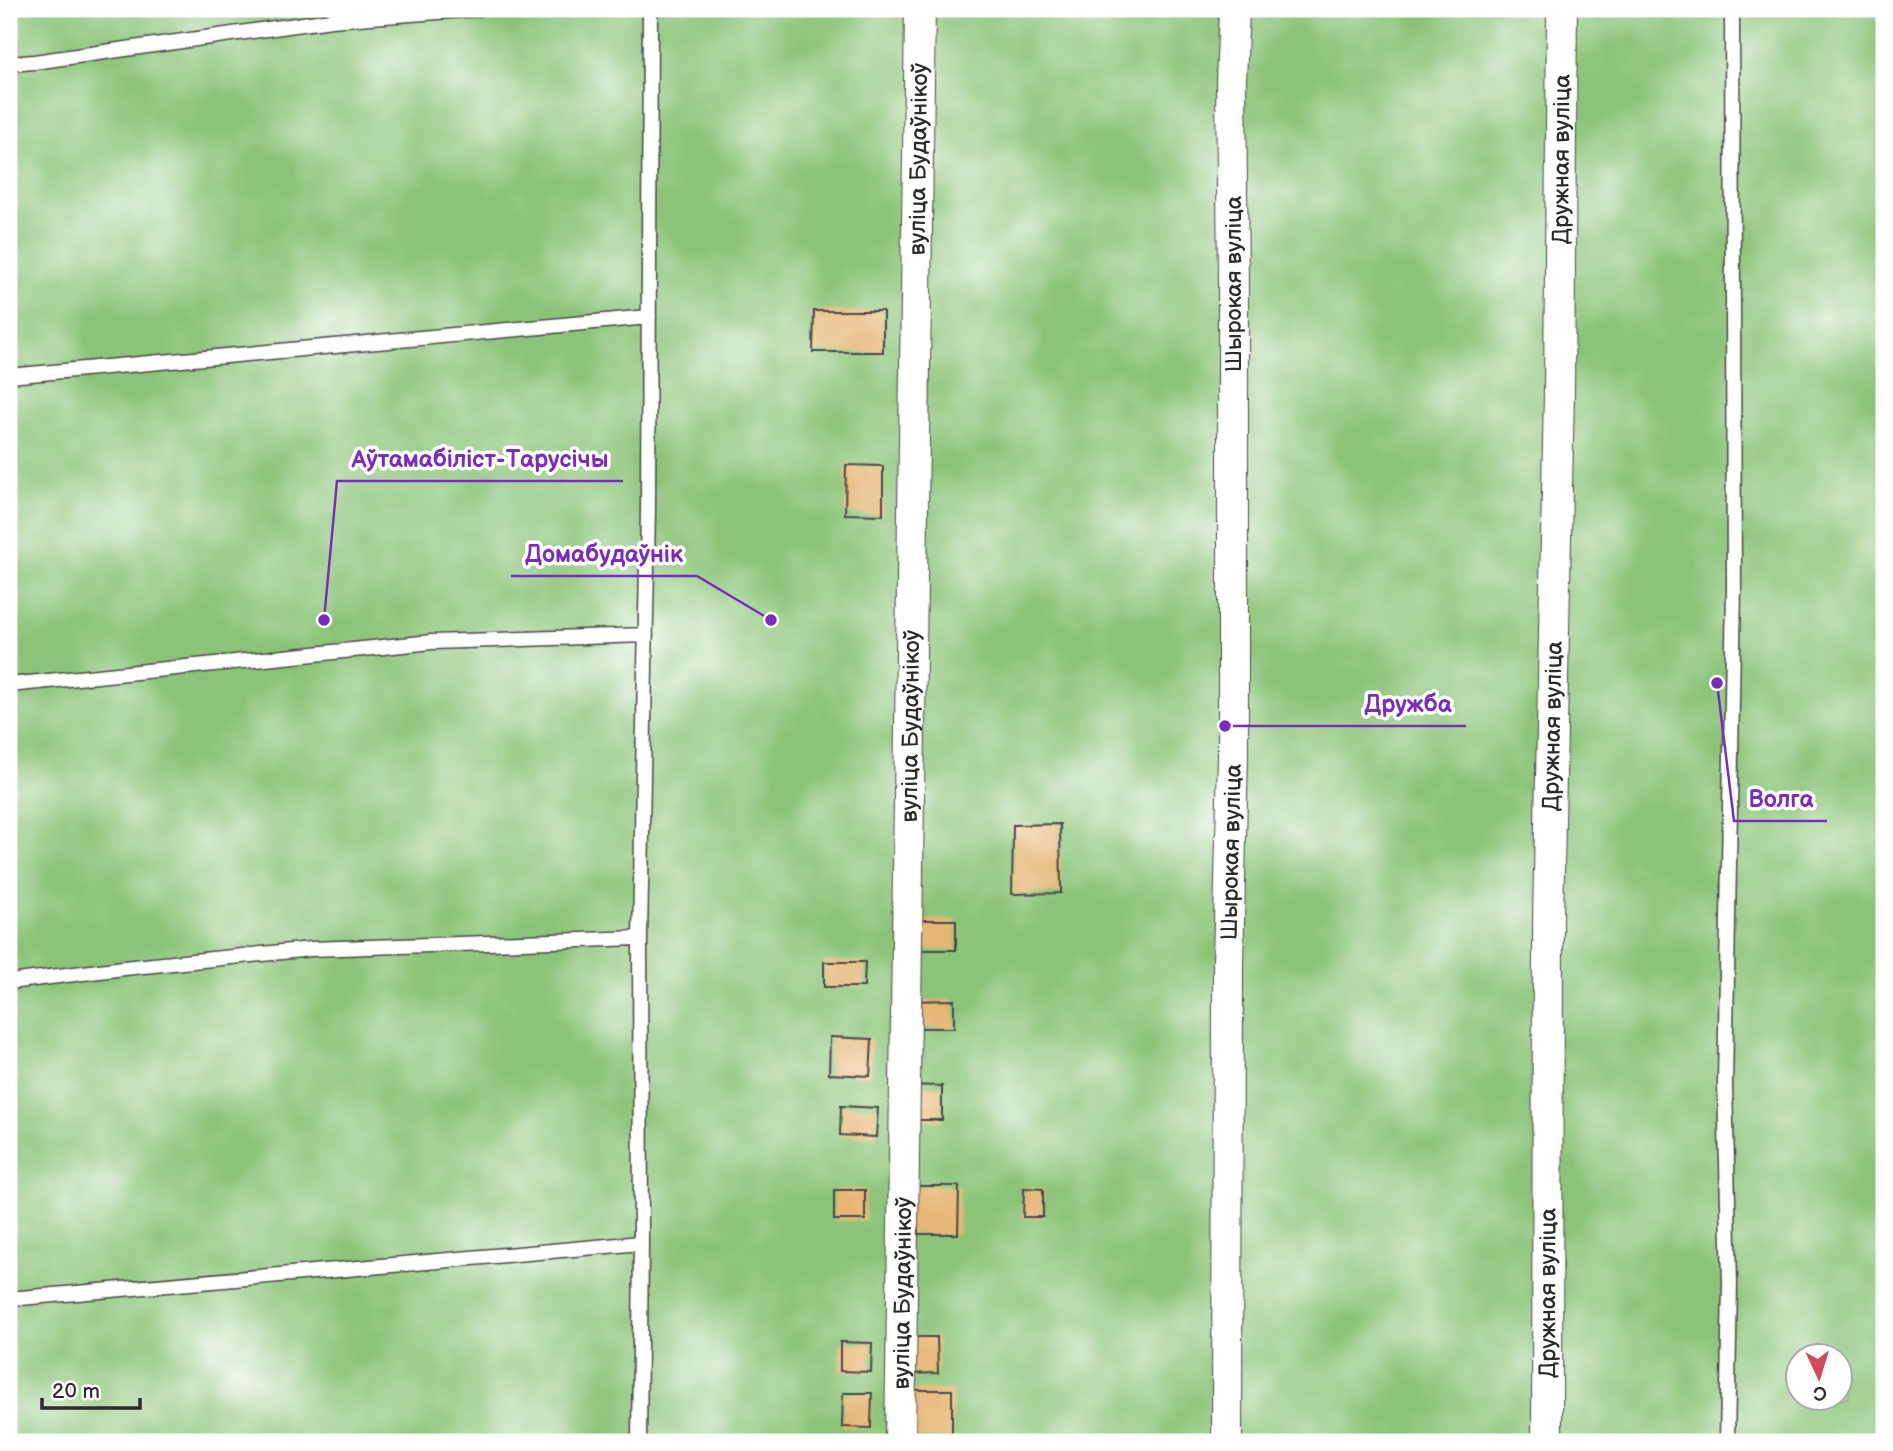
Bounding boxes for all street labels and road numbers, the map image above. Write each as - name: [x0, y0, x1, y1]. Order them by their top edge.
- street label: вуліца Будаўнікоў: [904, 62, 934, 256]
- street label: Дружная вуліца: [1547, 74, 1576, 244]
- street label: Шырокая вуліца: [1220, 195, 1248, 372]
- street label: вуліца Будаўнікоў: [896, 629, 926, 823]
- street label: Дружная вуліца: [1537, 640, 1569, 811]
- street label: Шырокая вуліца: [1216, 763, 1248, 941]
- street label: вуліца Будаўнікоў: [888, 1196, 918, 1390]
- street label: Дружная вуліца: [1534, 1208, 1562, 1378]

